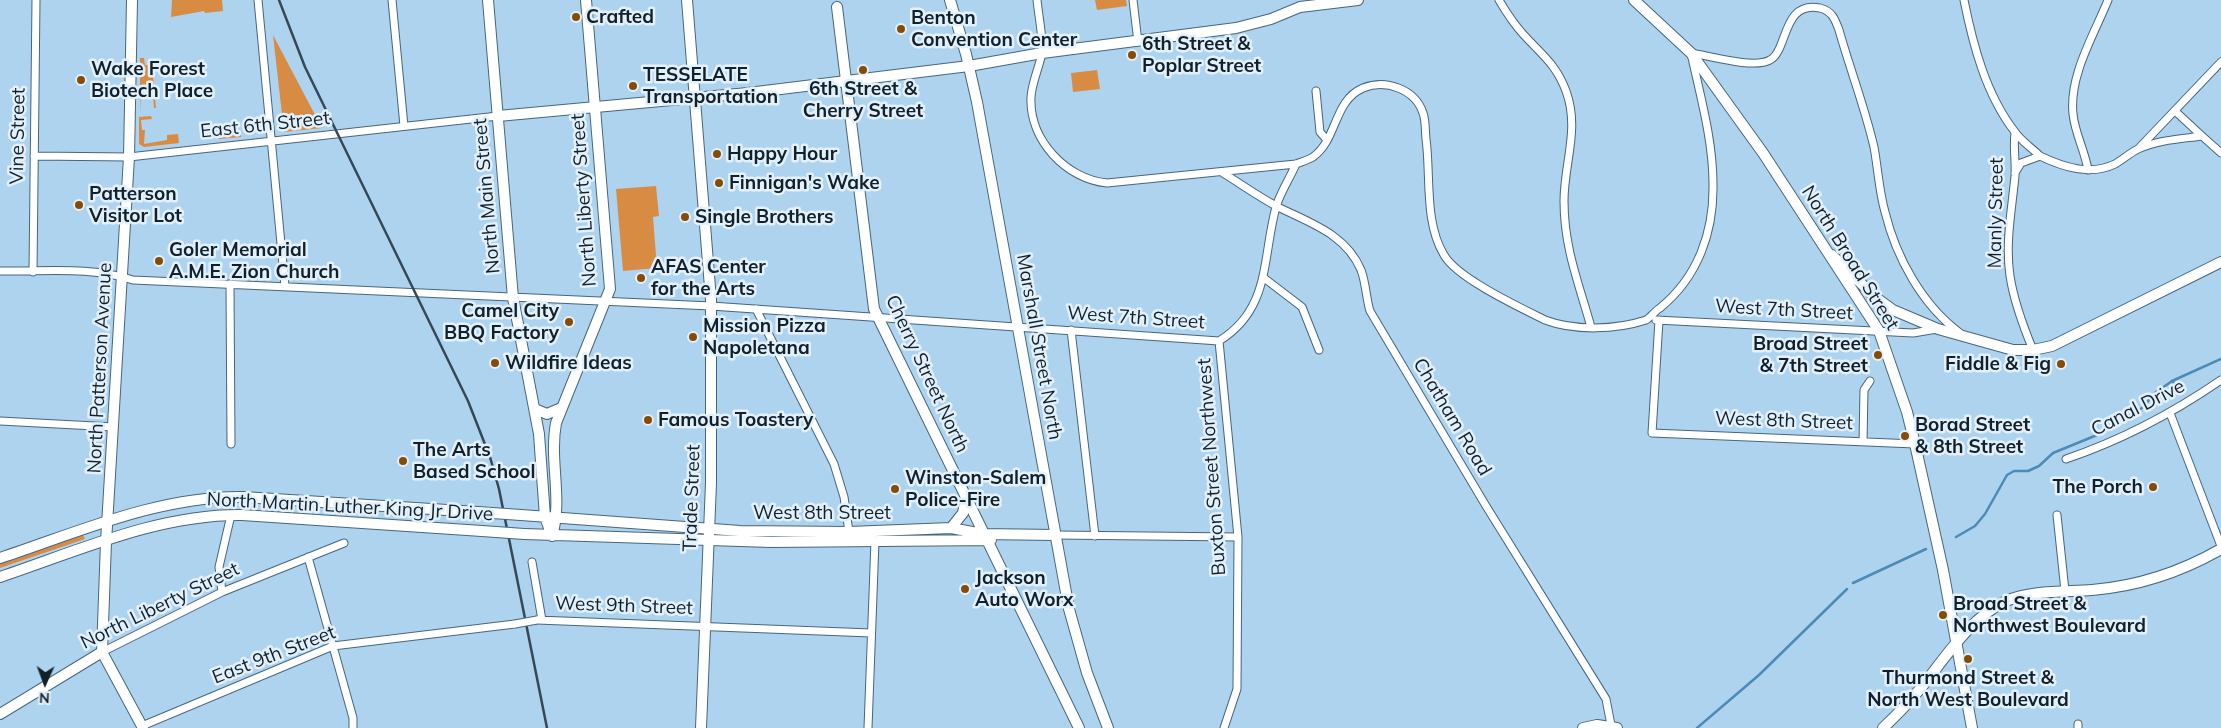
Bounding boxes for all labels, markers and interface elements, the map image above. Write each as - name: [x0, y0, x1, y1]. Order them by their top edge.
- place label: Crafted: [586, 6, 654, 28]
- place label: Benton Convention Center: [911, 7, 1077, 51]
- marker: Crafted: [570, 11, 582, 23]
- marker: Benton Convention Center: [895, 23, 907, 35]
- place label: 6th Street & Poplar Street: [1142, 33, 1261, 77]
- marker: 6th Street & Poplar Street: [1126, 49, 1138, 61]
- place label: Wake Forest Biotech Place: [91, 58, 213, 102]
- place label: TESSELATE Transportation: [643, 64, 778, 108]
- marker: 6th Street & Cherry Street: [857, 64, 869, 76]
- marker: Wake Forest Biotech Place: [75, 74, 87, 86]
- place label: 6th Street & Cherry Street: [803, 78, 923, 122]
- marker: TESSELATE Transportation: [627, 80, 639, 92]
- street label: Vine Street: [6, 87, 30, 185]
- street label: East 6th Street: [199, 107, 331, 143]
- street label: North Liberty Street: [567, 113, 601, 287]
- street label: North Main Street: [469, 117, 505, 275]
- place label: Happy Hour: [727, 143, 837, 165]
- marker: Happy Hour: [711, 148, 723, 160]
- street label: Manly Street: [1984, 157, 2008, 269]
- place label: Finnigan's Wake: [729, 172, 880, 194]
- marker: Finnigan's Wake: [713, 177, 725, 189]
- street label: North Broad Street: [1796, 182, 1904, 334]
- place label: Patterson Visitor Lot: [89, 183, 182, 227]
- marker: Patterson Visitor Lot: [73, 199, 85, 211]
- place label: Single Brothers: [695, 206, 834, 228]
- marker: Single Brothers: [679, 211, 691, 223]
- place label: Goler Memorial A.M.E. Zion Church: [169, 239, 340, 283]
- street label: Marshall Street North: [1011, 252, 1067, 442]
- marker: Goler Memorial A.M.E. Zion Church: [153, 255, 165, 267]
- place label: AFAS Center for the Arts: [651, 256, 766, 300]
- street label: North Patterson Avenue: [83, 262, 117, 474]
- marker: AFAS Center for the Arts: [635, 272, 647, 284]
- street label: Cherry Street North: [880, 291, 974, 457]
- street label: West 7th Street: [1715, 295, 1853, 325]
- place label: Camel City BBQ Factory: [444, 300, 559, 344]
- street label: West 7th Street: [1066, 302, 1206, 334]
- place label: Mission Pizza Napoletana: [703, 315, 826, 359]
- marker: Camel City BBQ Factory: [563, 316, 575, 328]
- marker: Mission Pizza Napoletana: [687, 331, 699, 343]
- place label: Broad Street & 7th Street: [1753, 333, 1868, 377]
- marker: Broad Street & 7th Street: [1872, 349, 1884, 361]
- place label: Wildfire Ideas: [505, 352, 632, 374]
- place label: Fiddle & Fig: [1945, 353, 2051, 375]
- street label: Chatham Road: [1408, 354, 1496, 480]
- marker: Wildfire Ideas: [489, 357, 501, 369]
- street label: Buxton Street Northwest: [1193, 358, 1231, 576]
- marker: Fiddle & Fig: [2055, 358, 2067, 370]
- street label: Canal Drive: [2087, 375, 2189, 441]
- street label: West 8th Street: [1715, 407, 1853, 435]
- place label: Famous Toastery: [658, 409, 813, 431]
- marker: Famous Toastery: [642, 414, 654, 426]
- place label: Borad Street & 8th Street: [1915, 414, 2030, 458]
- marker: Borad Street & 8th Street: [1899, 430, 1911, 442]
- place label: The Arts Based School: [413, 439, 536, 483]
- street label: Trade Street: [679, 444, 705, 552]
- marker: The Arts Based School: [397, 455, 409, 467]
- place label: Winston-Salem Police-Fire: [905, 467, 1046, 511]
- place label: The Porch: [2052, 476, 2143, 498]
- marker: The Porch: [2147, 481, 2159, 493]
- marker: Winston-Salem Police-Fire: [889, 483, 901, 495]
- street label: North Martin Luther King Jr Drive: [206, 488, 494, 526]
- street label: West 8th Street: [753, 502, 891, 524]
- street label: North Liberty Street: [77, 558, 243, 654]
- place label: Jackson Auto Worx: [975, 567, 1073, 611]
- marker: Jackson Auto Worx: [959, 583, 971, 595]
- street label: West 9th Street: [555, 592, 693, 620]
- place label: Broad Street & Northwest Boulevard: [1953, 593, 2146, 637]
- marker: Broad Street & Northwest Boulevard: [1937, 609, 1949, 621]
- street label: East 9th Street: [209, 621, 339, 689]
- marker: Thurmond Street & North West Boulevard: [1962, 653, 1974, 665]
- north arrow: [20, 658, 70, 708]
- place label: Thurmond Street & North West Boulevard: [1867, 667, 2069, 711]
- text: N: [39, 689, 50, 707]

